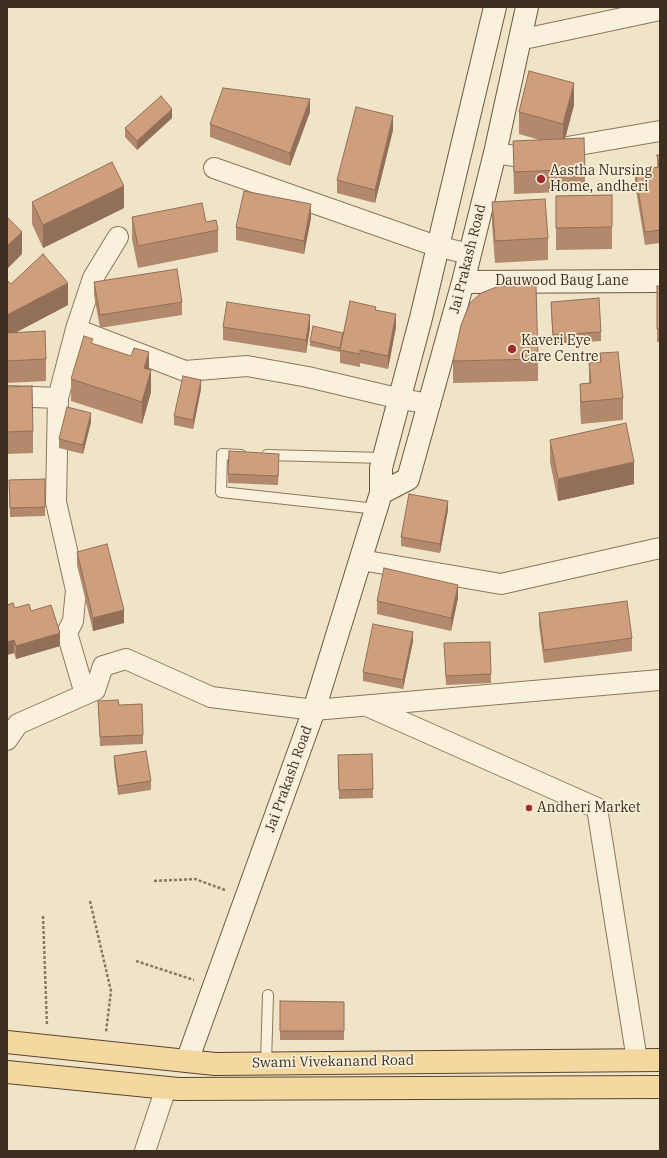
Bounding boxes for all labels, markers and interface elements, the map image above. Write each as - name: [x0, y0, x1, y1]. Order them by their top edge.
- place label: Aastha Nursing Home, andheri: [550, 163, 652, 196]
- marker: Aastha Nursing Home, andheri: [535, 173, 547, 185]
- street label: Jai Prakash Road: [446, 203, 490, 315]
- street label: Dauwood Baug Lane: [495, 273, 629, 289]
- place label: Kaveri Eye Care Centre: [521, 333, 599, 366]
- marker: Kaveri Eye Care Centre: [506, 343, 518, 355]
- street label: Jai Prakash Road: [262, 723, 316, 835]
- place label: Andheri Market: [537, 800, 641, 816]
- marker: Andheri Market: [524, 803, 534, 813]
- street label: Swami Vivekanand Road: [252, 1052, 414, 1072]

